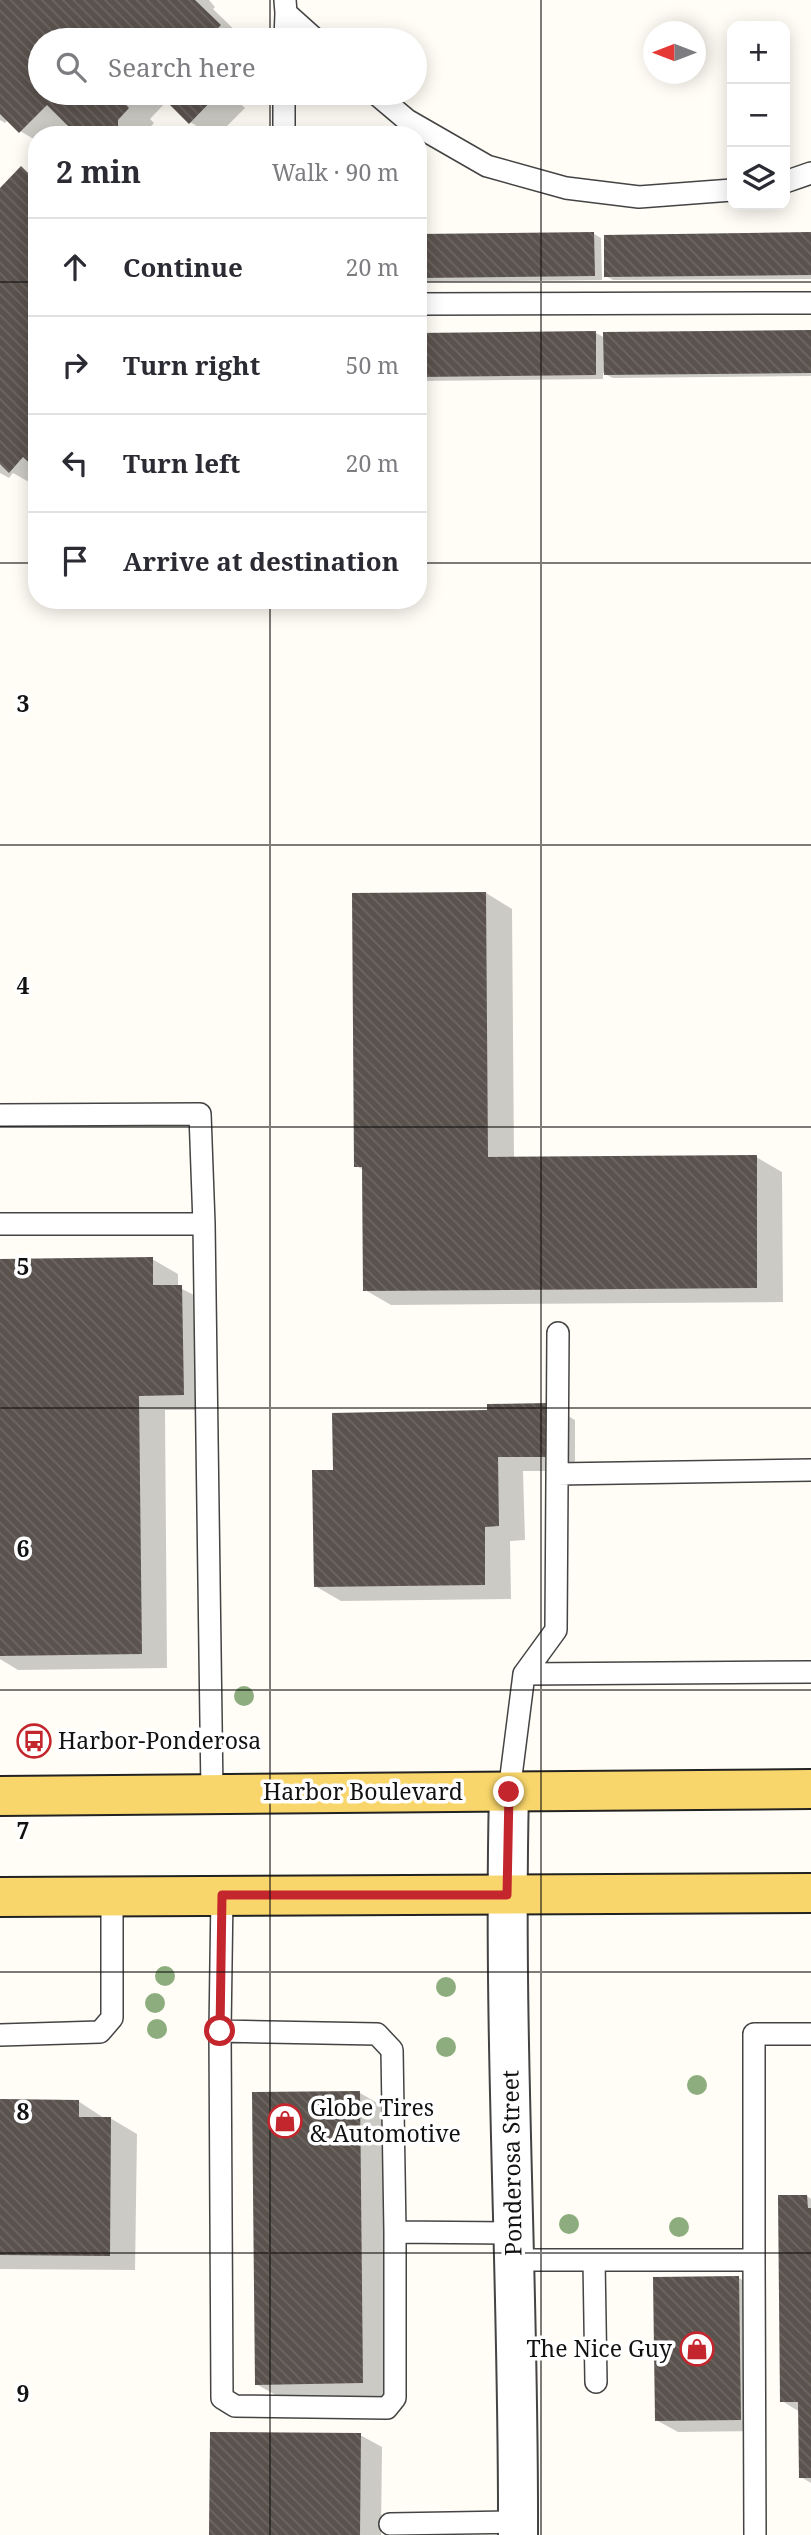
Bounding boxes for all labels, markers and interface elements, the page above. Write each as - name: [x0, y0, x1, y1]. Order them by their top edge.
- north arrow: [643, 21, 706, 84]
- map controls: [727, 21, 790, 210]
- button: +: [727, 21, 790, 84]
- search box: [28, 28, 427, 105]
- icon: search: [52, 48, 90, 86]
- text: Search here: [108, 49, 256, 85]
- button: −: [727, 84, 790, 147]
- button: layers: [727, 147, 790, 210]
- text: 2 min: [56, 151, 141, 192]
- text: Walk · 90 m: [272, 156, 399, 188]
- icon: ahead: [56, 248, 94, 286]
- text: Continue: [123, 249, 243, 285]
- text: 20 m: [346, 251, 399, 283]
- icon: right: [56, 346, 94, 384]
- text: Turn right: [123, 347, 260, 383]
- text: 50 m: [346, 349, 399, 381]
- icon: left: [56, 444, 94, 482]
- text: Turn left: [123, 445, 240, 481]
- text: 20 m: [346, 447, 399, 479]
- icon: arrive: [56, 542, 94, 580]
- text: Arrive at destination: [123, 543, 399, 579]
- text: 3: [17, 687, 30, 719]
- text: 4: [17, 969, 30, 1001]
- text: 5: [17, 1250, 30, 1282]
- text: 6: [17, 1532, 30, 1564]
- bus stop icon: Harbor-Ponderosa: [15, 1722, 53, 1760]
- place label: Harbor-Ponderosa: [58, 1724, 261, 1756]
- street label: Harbor Boulevard: [263, 1775, 463, 1807]
- route end: [493, 1776, 524, 1807]
- text: 7: [17, 1814, 30, 1846]
- route start: [204, 2015, 235, 2046]
- street label: Ponderosa Street: [493, 2070, 529, 2256]
- place label: Globe Tires & Automotive: [310, 2091, 461, 2149]
- text: 8: [17, 2095, 30, 2127]
- shop icon: Globe Tires & Automotive: [266, 2102, 304, 2140]
- shop icon: The Nice Guy: [678, 2330, 716, 2368]
- place label: The Nice Guy: [526, 2332, 672, 2364]
- text: 9: [17, 2377, 30, 2409]

